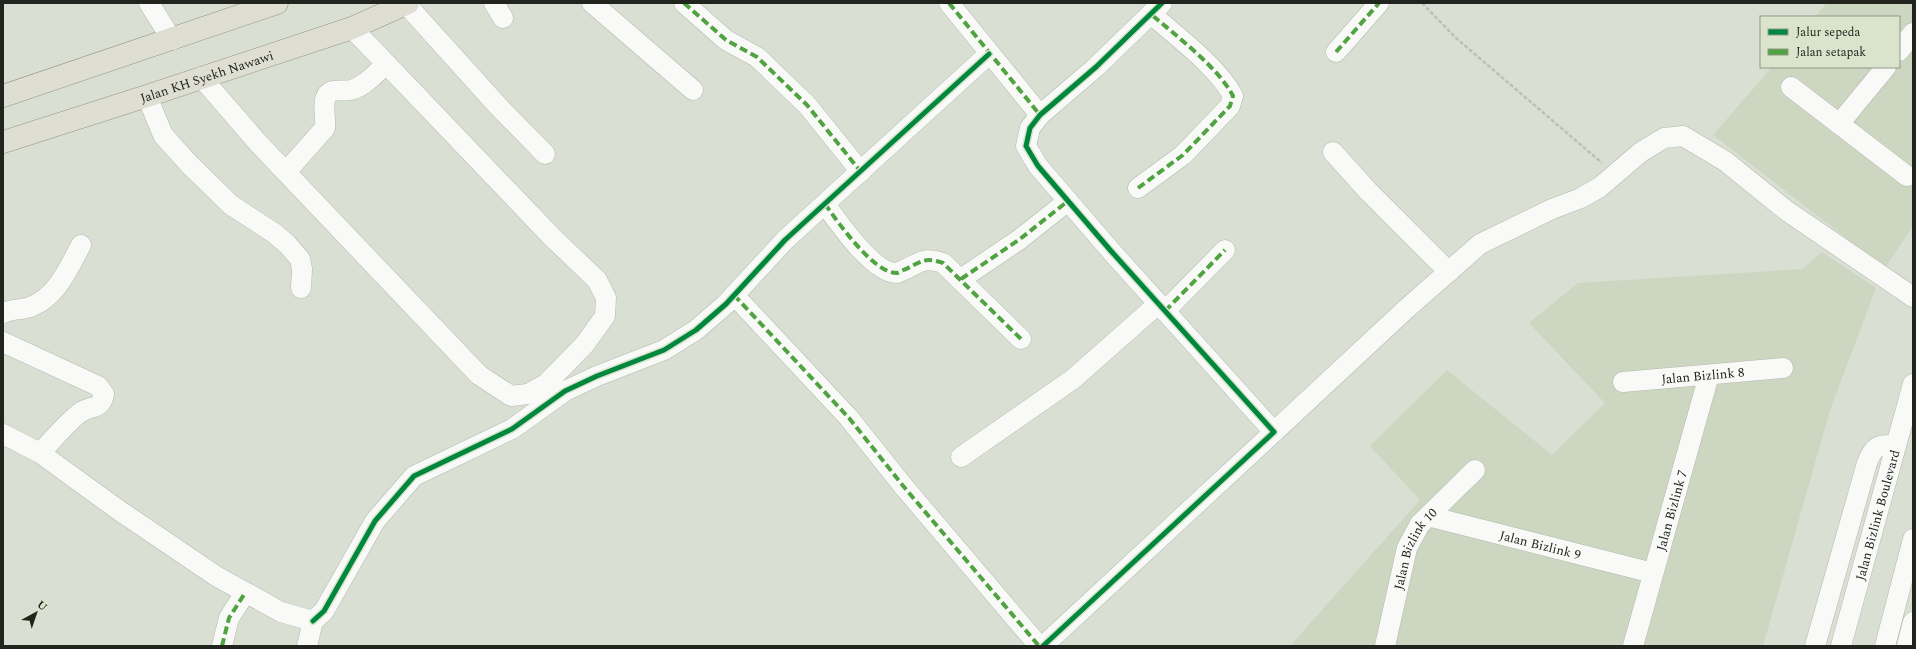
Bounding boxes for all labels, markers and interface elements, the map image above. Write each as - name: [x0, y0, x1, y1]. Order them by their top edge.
- legend: [1760, 16, 1900, 68]
- text: Jalur sepeda: [1796, 23, 1861, 42]
- text: Jalan setapak: [1796, 43, 1866, 62]
- street label: Jalan KH Syekh Nawawi: [138, 46, 276, 109]
- street label: Jalan Bizlink 8: [1660, 362, 1745, 390]
- street label: Jalan Bizlink Boulevard: [1850, 447, 1906, 583]
- street label: Jalan Bizlink 7: [1651, 468, 1693, 553]
- street label: Jalan Bizlink 10: [1389, 503, 1442, 592]
- street label: Jalan Bizlink 9: [1497, 526, 1584, 565]
- north arrow: [16, 593, 56, 633]
- text: U: [33, 596, 51, 615]

